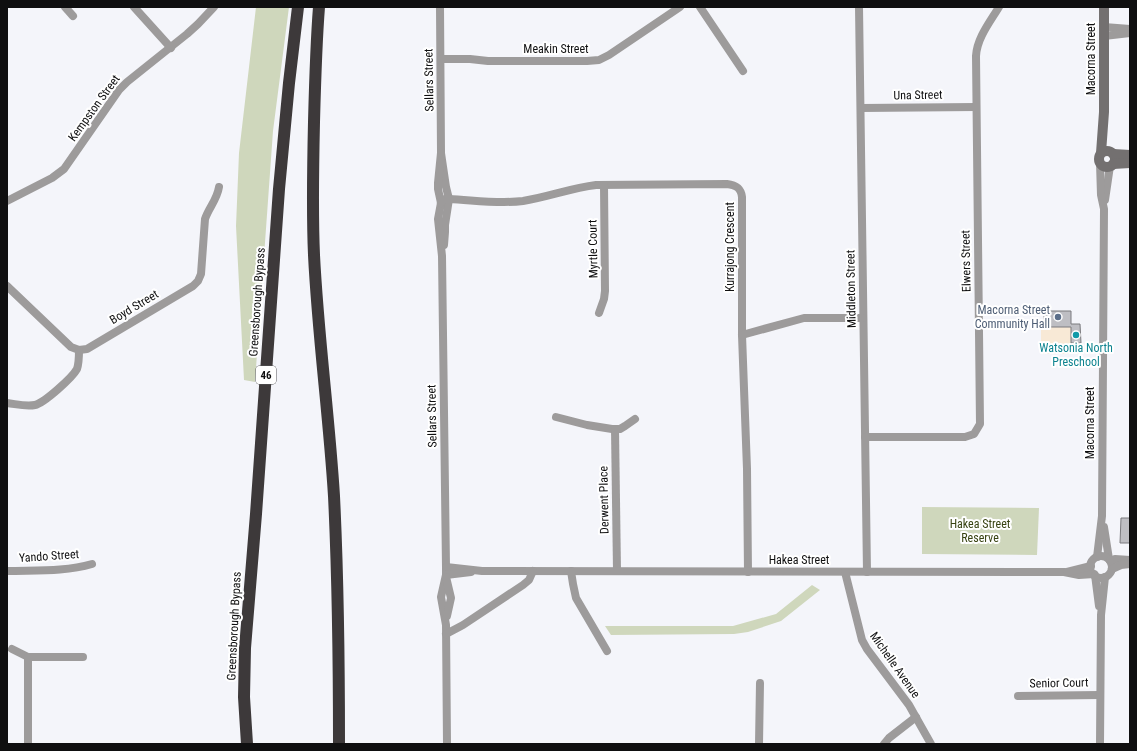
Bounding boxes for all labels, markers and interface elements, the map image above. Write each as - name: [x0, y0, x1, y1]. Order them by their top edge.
- street label: Macorna Street: [1084, 22, 1098, 95]
- street label: Meakin Street: [523, 42, 589, 56]
- street label: Sellars Street: [421, 48, 437, 112]
- street label: Kempston Street: [65, 72, 123, 144]
- street label: Una Street: [893, 88, 943, 102]
- street label: Kurrajong Crescent: [723, 201, 737, 292]
- street label: Myrtle Court: [585, 219, 601, 279]
- street label: Elwers Street: [958, 229, 974, 292]
- street label: Greensborough Bypass: [246, 247, 268, 357]
- street label: Middleton Street: [843, 249, 859, 328]
- street label: Boyd Street: [107, 287, 161, 327]
- place label: Macorna Street Community Hall: [975, 303, 1050, 331]
- marker: Macorna Street Community Hall: [1053, 312, 1063, 322]
- marker: Watsonia North Preschool: [1071, 330, 1081, 340]
- place label: Watsonia North Preschool: [1039, 341, 1113, 369]
- road number: 46: [256, 366, 276, 384]
- street label: Sellars Street: [424, 384, 440, 448]
- street label: Macorna Street: [1083, 386, 1097, 459]
- street label: Derwent Place: [596, 465, 612, 534]
- park label: Hakea Street Reserve: [950, 517, 1011, 545]
- street label: Yando Street: [18, 547, 80, 565]
- street label: Hakea Street: [769, 553, 830, 567]
- street label: Greensborough Bypass: [224, 571, 244, 681]
- street label: Michelle Avenue: [867, 629, 923, 701]
- street label: Senior Court: [1029, 675, 1089, 691]

